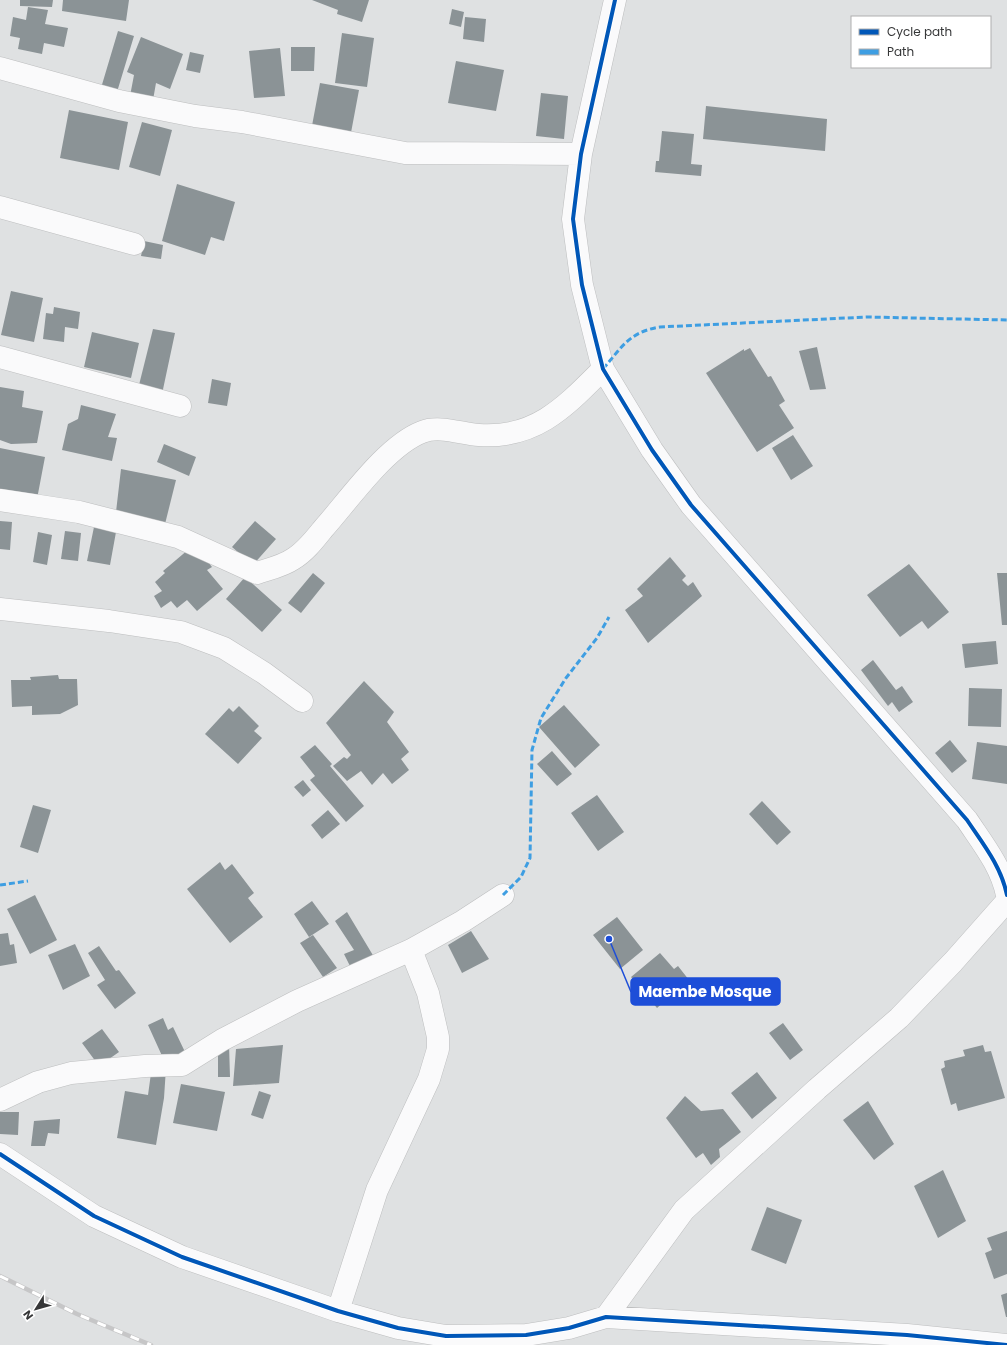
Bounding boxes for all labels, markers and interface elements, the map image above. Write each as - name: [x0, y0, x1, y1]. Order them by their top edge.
- legend: [851, 16, 991, 68]
- text: Cycle path: [887, 23, 952, 40]
- text: Path: [887, 43, 914, 60]
- callout: Maembe Mosque: [631, 978, 780, 1005]
- text: Maembe Mosque: [639, 981, 771, 1002]
- north arrow: [16, 1289, 56, 1329]
- text: N: [19, 1307, 37, 1323]

